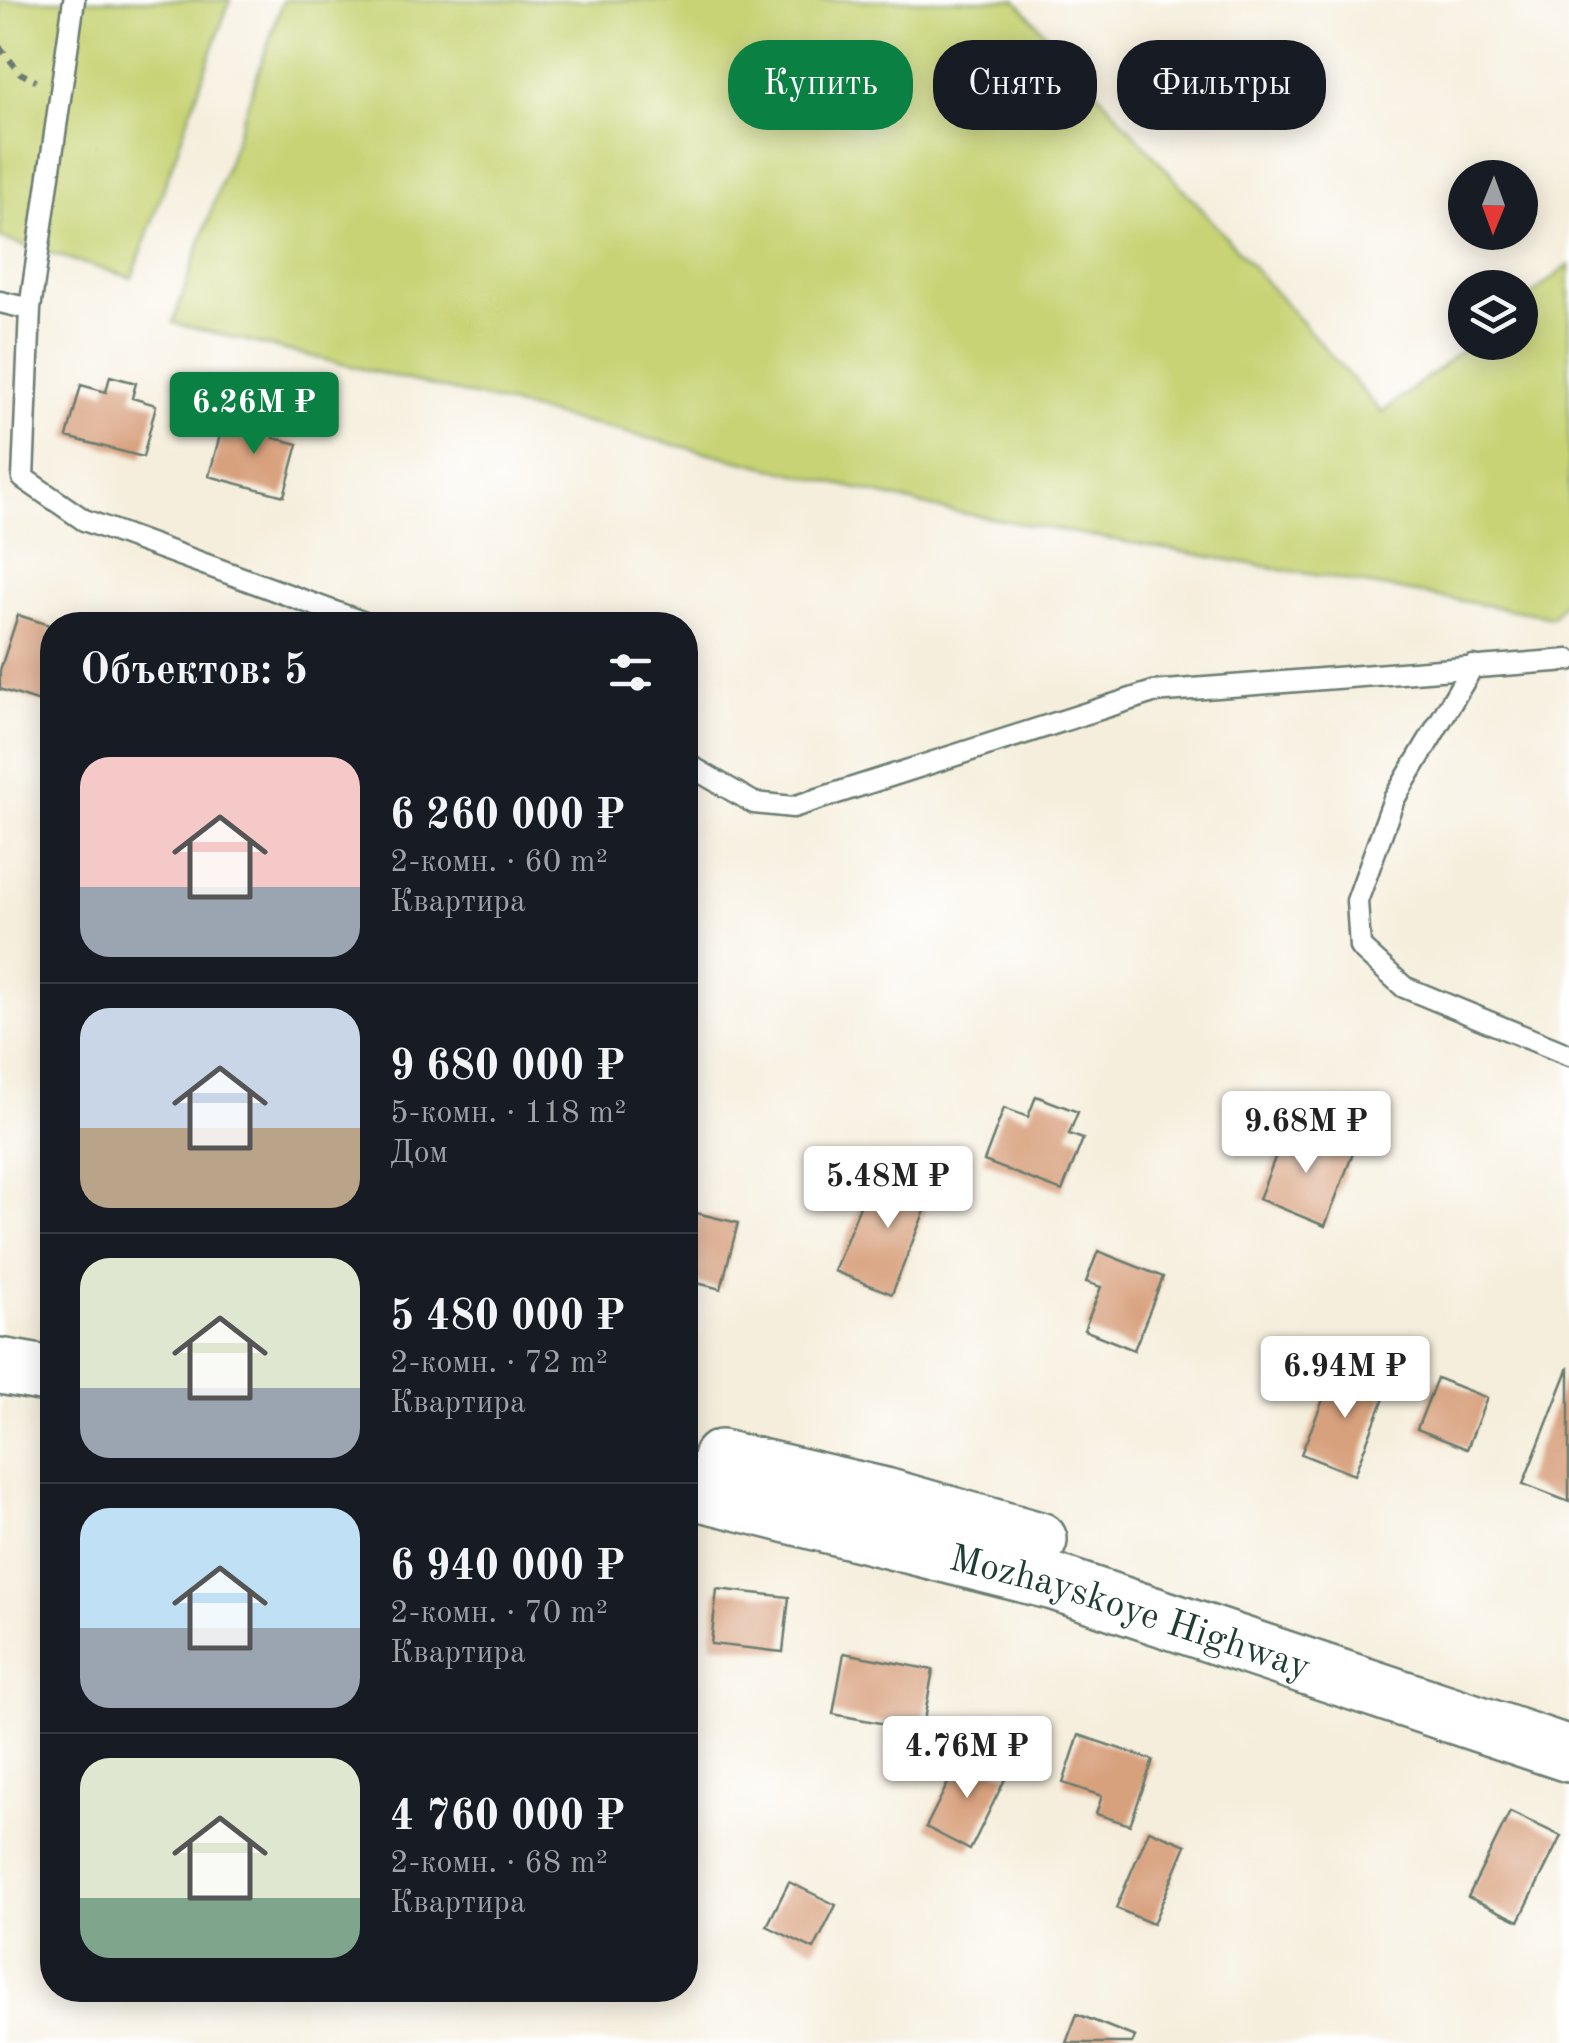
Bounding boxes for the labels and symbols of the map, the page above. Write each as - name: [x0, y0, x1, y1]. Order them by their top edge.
- north arrow: [1448, 160, 1538, 250]
- pin: 6.26M ₽: [162, 372, 346, 457]
- pin: 9.68M ₽: [1214, 1091, 1398, 1176]
- pin: 5.48M ₽: [796, 1146, 980, 1231]
- pin: 6.94M ₽: [1253, 1336, 1437, 1421]
- street label: Mozhayskoye Highway: [945, 1540, 1315, 1688]
- pin: 4.76M ₽: [875, 1716, 1059, 1801]

